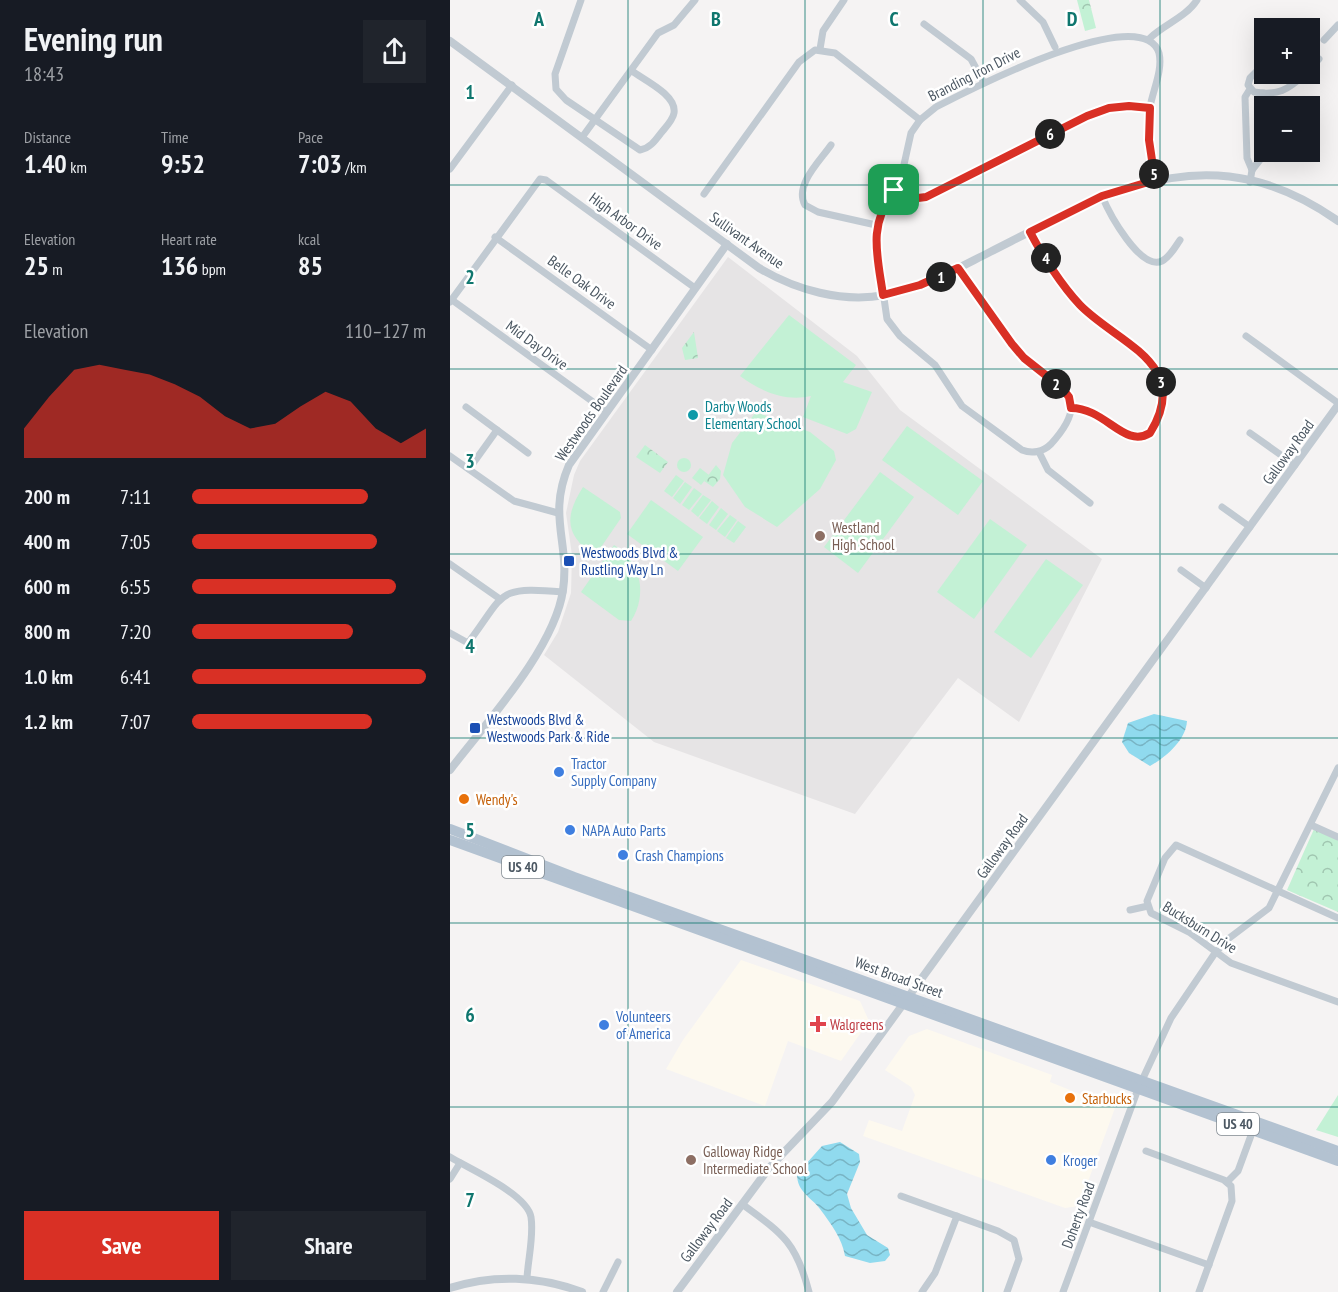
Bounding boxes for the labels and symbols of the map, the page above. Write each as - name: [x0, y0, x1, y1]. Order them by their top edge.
- text: A: [533, 6, 545, 32]
- text: B: [711, 6, 721, 32]
- text: C: [889, 6, 899, 32]
- text: D: [1067, 6, 1078, 32]
- street label: Branding Iron Drive: [925, 43, 1023, 105]
- text: 1: [465, 79, 475, 105]
- pin: 6: [1035, 119, 1065, 149]
- pin: 5: [1139, 159, 1169, 189]
- pin: [868, 164, 919, 215]
- street label: High Arbor Drive: [586, 188, 666, 254]
- street label: Sullivant Avenue: [706, 207, 788, 273]
- pin: 4: [1031, 243, 1061, 273]
- street label: Belle Oak Drive: [544, 251, 620, 313]
- pin: 1: [926, 262, 956, 292]
- text: 2: [465, 264, 475, 290]
- street label: Mid Day Drive: [502, 316, 572, 374]
- street label: Westwoods Boulevard: [551, 361, 631, 465]
- pin: 3: [1146, 367, 1176, 397]
- pin: 2: [1041, 369, 1071, 399]
- place label: Darby Woods Elementary School: [705, 397, 802, 433]
- marker: Darby Woods Elementary School: [686, 408, 700, 422]
- street label: Galloway Road: [1258, 416, 1318, 488]
- text: 3: [465, 448, 475, 474]
- place label: Westland High School: [832, 518, 895, 554]
- marker: Westland High School: [813, 529, 827, 543]
- place label: Westwoods Blvd & Rustling Way Ln: [581, 543, 678, 579]
- marker: Westwoods Blvd & Rustling Way Ln: [562, 554, 576, 568]
- text: 4: [465, 633, 475, 659]
- place label: Westwoods Blvd & Westwoods Park & Ride: [487, 710, 610, 746]
- marker: Westwoods Blvd & Westwoods Park & Ride: [468, 721, 482, 735]
- place label: Tractor Supply Company: [571, 754, 657, 790]
- marker: Tractor Supply Company: [552, 765, 566, 779]
- place label: Wendy's: [476, 790, 517, 809]
- marker: Wendy's: [457, 792, 471, 806]
- street label: Galloway Road: [972, 810, 1032, 882]
- text: 5: [465, 817, 475, 843]
- place label: NAPA Auto Parts: [582, 821, 666, 840]
- marker: NAPA Auto Parts: [563, 823, 577, 837]
- place label: Crash Champions: [635, 846, 724, 865]
- marker: Crash Champions: [616, 848, 630, 862]
- road number: US 40: [502, 856, 544, 878]
- street label: Bucksburn Drive: [1159, 897, 1241, 957]
- street label: West Broad Street: [852, 952, 946, 1002]
- text: 6: [465, 1002, 475, 1028]
- place label: Volunteers of America: [615, 1007, 671, 1043]
- place label: Walgreens: [830, 1015, 884, 1034]
- marker: Walgreens: [811, 1017, 825, 1031]
- marker: Volunteers of America: [597, 1018, 611, 1032]
- place label: Starbucks: [1082, 1089, 1132, 1108]
- marker: Starbucks: [1063, 1091, 1077, 1105]
- road number: US 40: [1217, 1113, 1259, 1135]
- place label: Galloway Ridge Intermediate School: [703, 1142, 808, 1178]
- place label: Kroger: [1063, 1151, 1098, 1170]
- marker: Galloway Ridge Intermediate School: [684, 1153, 698, 1167]
- marker: Kroger: [1044, 1153, 1058, 1167]
- street label: Doherty Road: [1057, 1179, 1099, 1251]
- text: 7: [465, 1187, 475, 1213]
- street label: Galloway Road: [676, 1194, 736, 1266]

